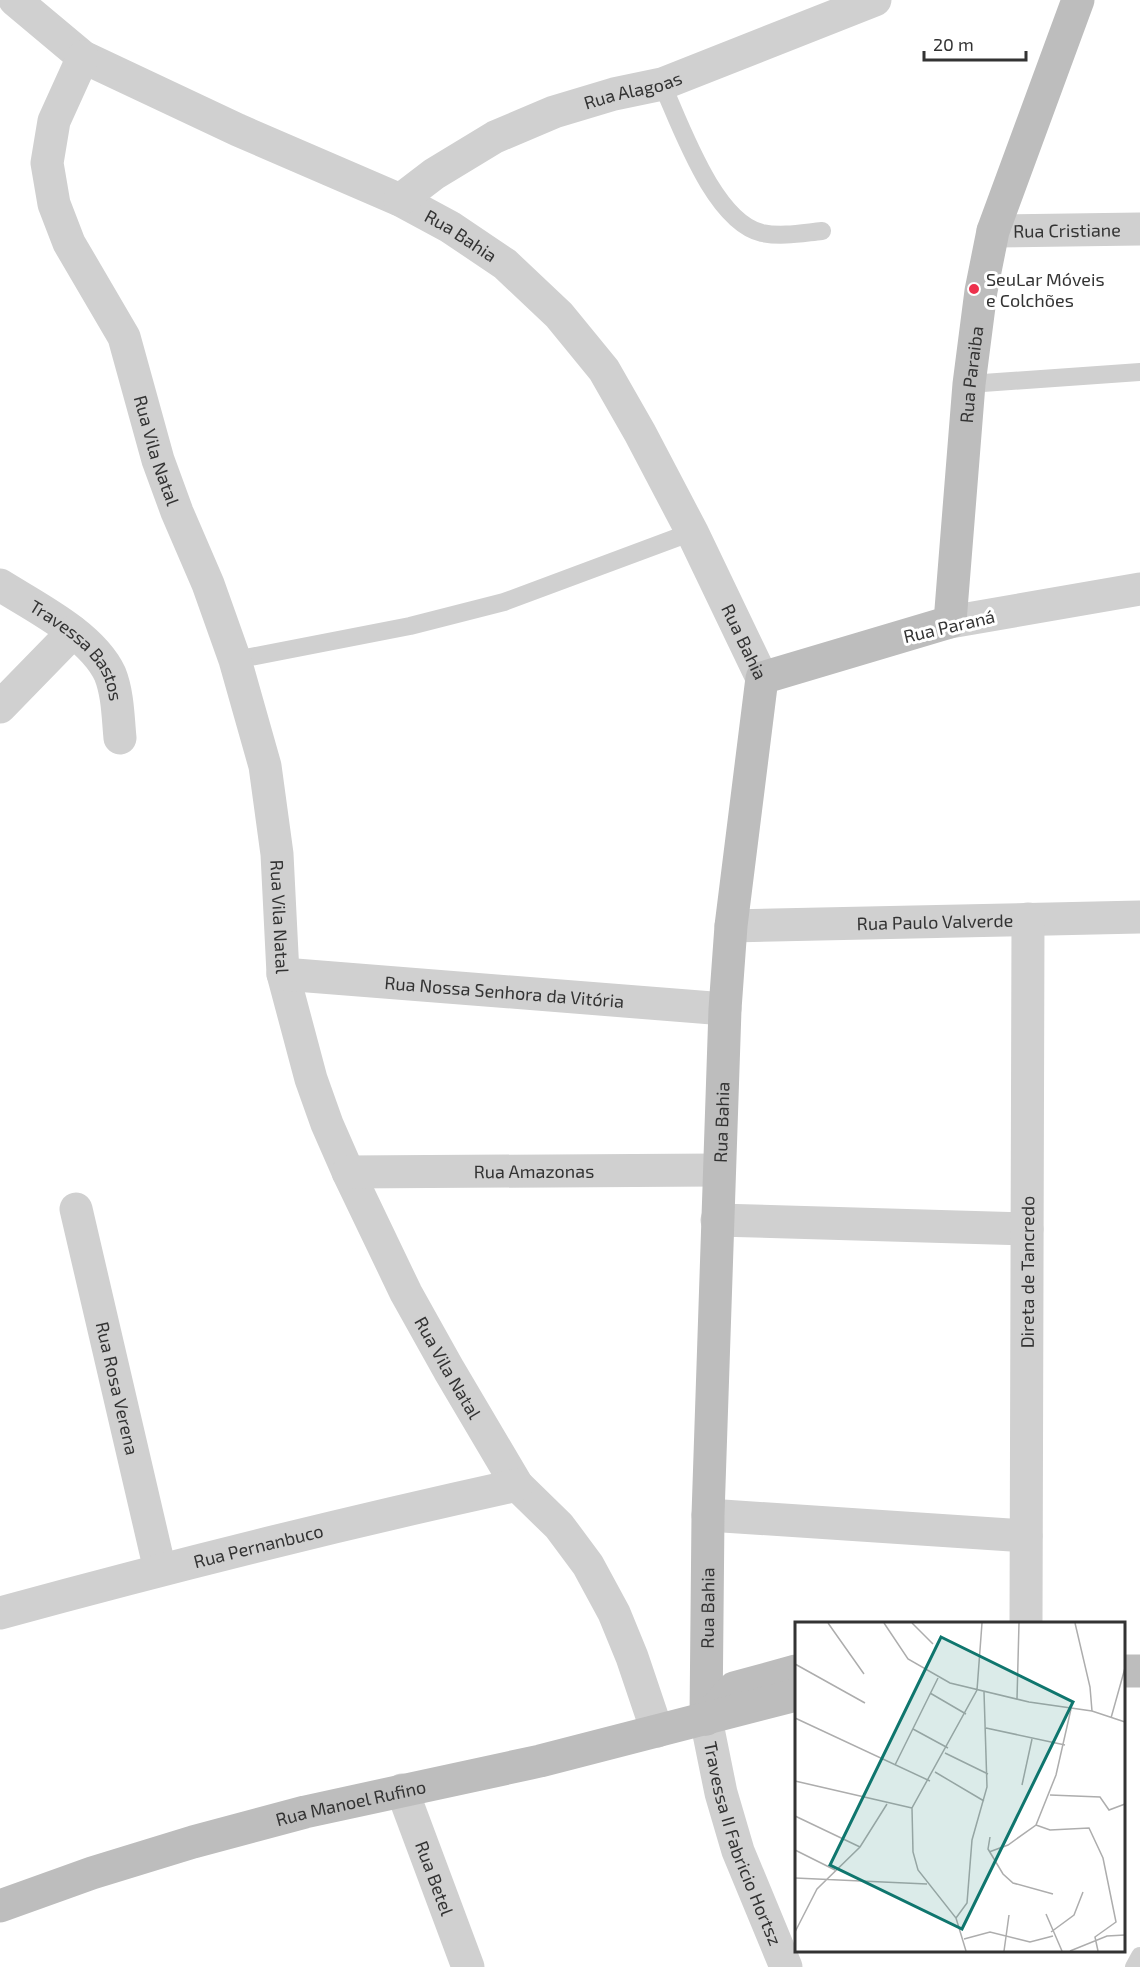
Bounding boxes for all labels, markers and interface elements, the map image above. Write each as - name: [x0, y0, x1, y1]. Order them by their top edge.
- scale bar: [924, 24, 1026, 62]
- text: 20 m: [933, 33, 974, 55]
- street label: Rua Alagoas: [581, 66, 685, 113]
- street label: Rua Bahia: [421, 205, 501, 266]
- street label: Rua Cristiane: [1013, 218, 1121, 242]
- place label: SeuLar Móveis e Colchões: [986, 268, 1105, 311]
- marker: SeuLar Móveis e Colchões: [967, 282, 981, 296]
- street label: Rua Paraiba: [955, 325, 987, 424]
- street label: Rua Vila Natal: [130, 393, 185, 509]
- street label: Travessa Bastos: [26, 595, 127, 702]
- street label: Rua Bahia: [717, 600, 772, 683]
- street label: Rua Paraná: [901, 605, 997, 647]
- street label: Rua Vila Natal: [266, 859, 294, 975]
- street label: Rua Paulo Valverde: [856, 909, 1014, 934]
- street label: Rua Nossa Senhora da Vitória: [384, 971, 625, 1012]
- street label: Rua Bahia: [709, 1081, 734, 1163]
- street label: Rua Amazonas: [474, 1160, 594, 1182]
- street label: Direta de Tancredo: [1016, 1196, 1038, 1348]
- street label: Rua Vila Natal: [410, 1313, 487, 1423]
- street label: Rua Rosa Verena: [92, 1319, 144, 1457]
- street label: Rua Pernanbuco: [191, 1519, 326, 1572]
- street label: Rua Bahia: [696, 1567, 718, 1649]
- inset map: [795, 1622, 1125, 1952]
- street label: Travessa II Fabricio Hortsz: [700, 1739, 787, 1949]
- street label: Rua Manoel Rufino: [273, 1775, 428, 1830]
- street label: Rua Betel: [411, 1838, 459, 1919]

